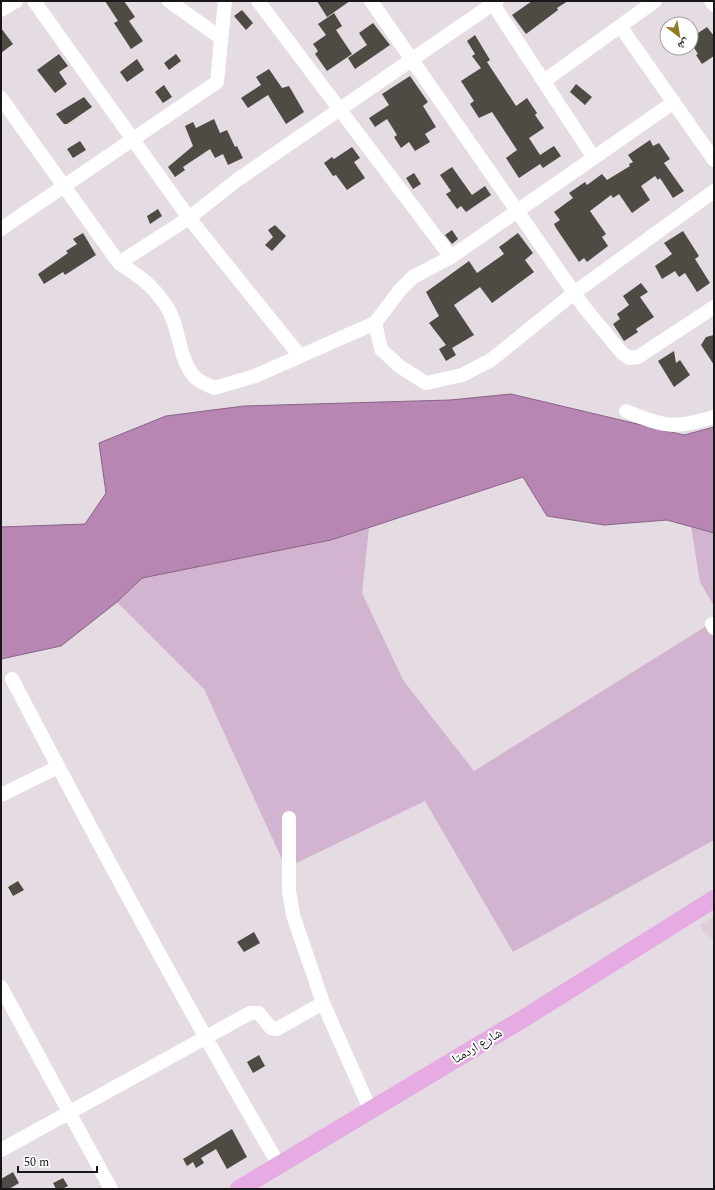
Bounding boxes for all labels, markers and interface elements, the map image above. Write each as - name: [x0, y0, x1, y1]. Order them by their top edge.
- north arrow: [659, 16, 699, 56]
- text: ش: [674, 34, 693, 55]
- street label: شارع اردمتا: [448, 1023, 506, 1069]
- scale bar: [18, 1148, 97, 1174]
- text: 50 m: [24, 1153, 49, 1172]

